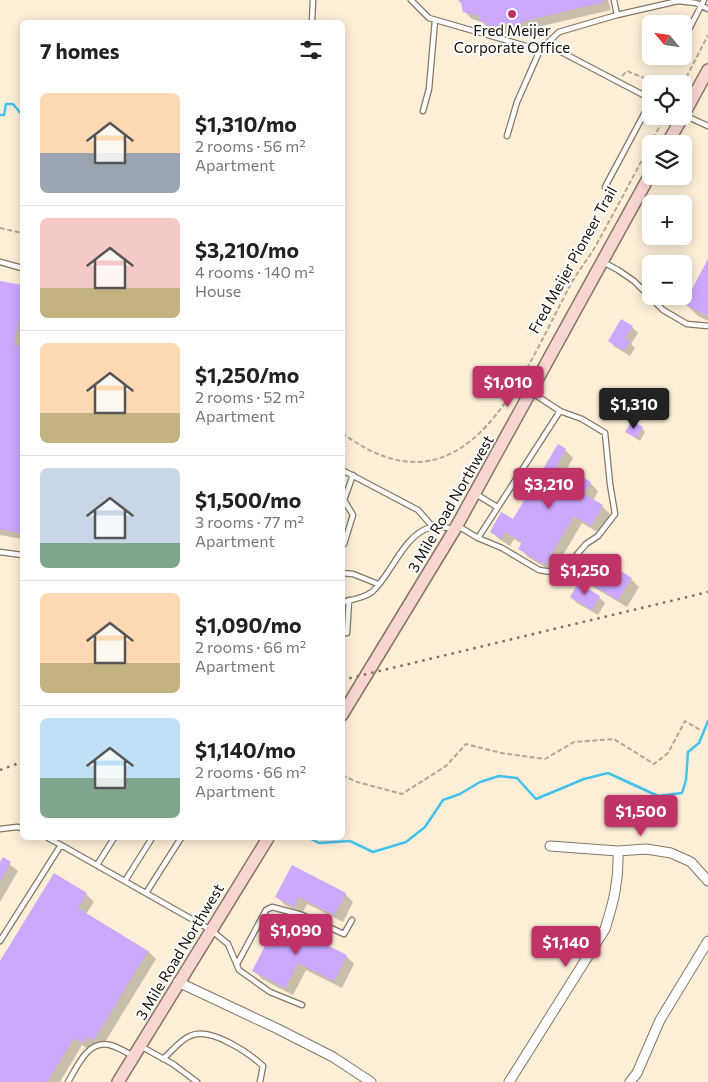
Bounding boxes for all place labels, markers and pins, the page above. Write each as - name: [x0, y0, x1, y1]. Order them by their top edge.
- marker: Fred Meijer Corporate Office: [506, 8, 518, 20]
- place label: Fred Meijer Corporate Office: [454, 21, 570, 56]
- pin: $1,010: [467, 366, 549, 408]
- pin: $1,310: [593, 388, 675, 430]
- pin: $3,210: [508, 468, 590, 510]
- pin: $1,250: [544, 554, 626, 596]
- pin: $1,500: [600, 794, 682, 837]
- pin: $1,090: [255, 914, 337, 956]
- pin: $1,140: [525, 926, 607, 968]

